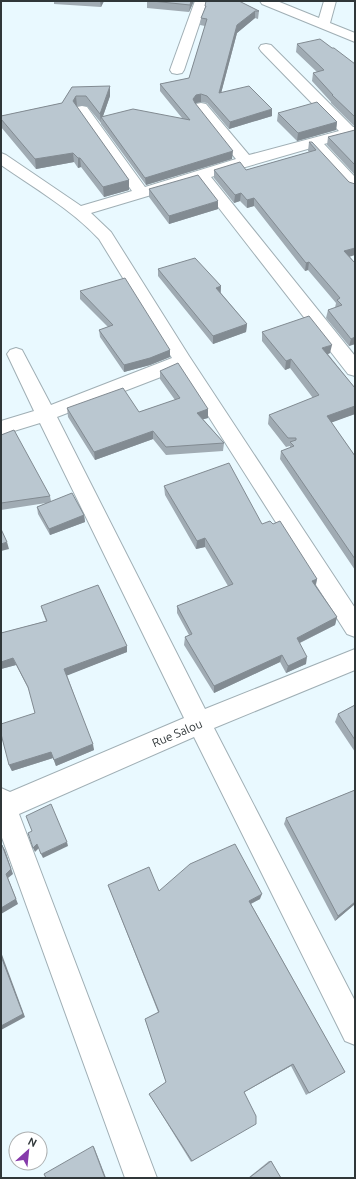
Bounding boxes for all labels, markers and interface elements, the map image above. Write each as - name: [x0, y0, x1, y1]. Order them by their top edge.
- street label: Rue Salou: [150, 717, 204, 749]
- north arrow: [8, 1131, 48, 1171]
- text: N: [26, 1135, 39, 1149]

